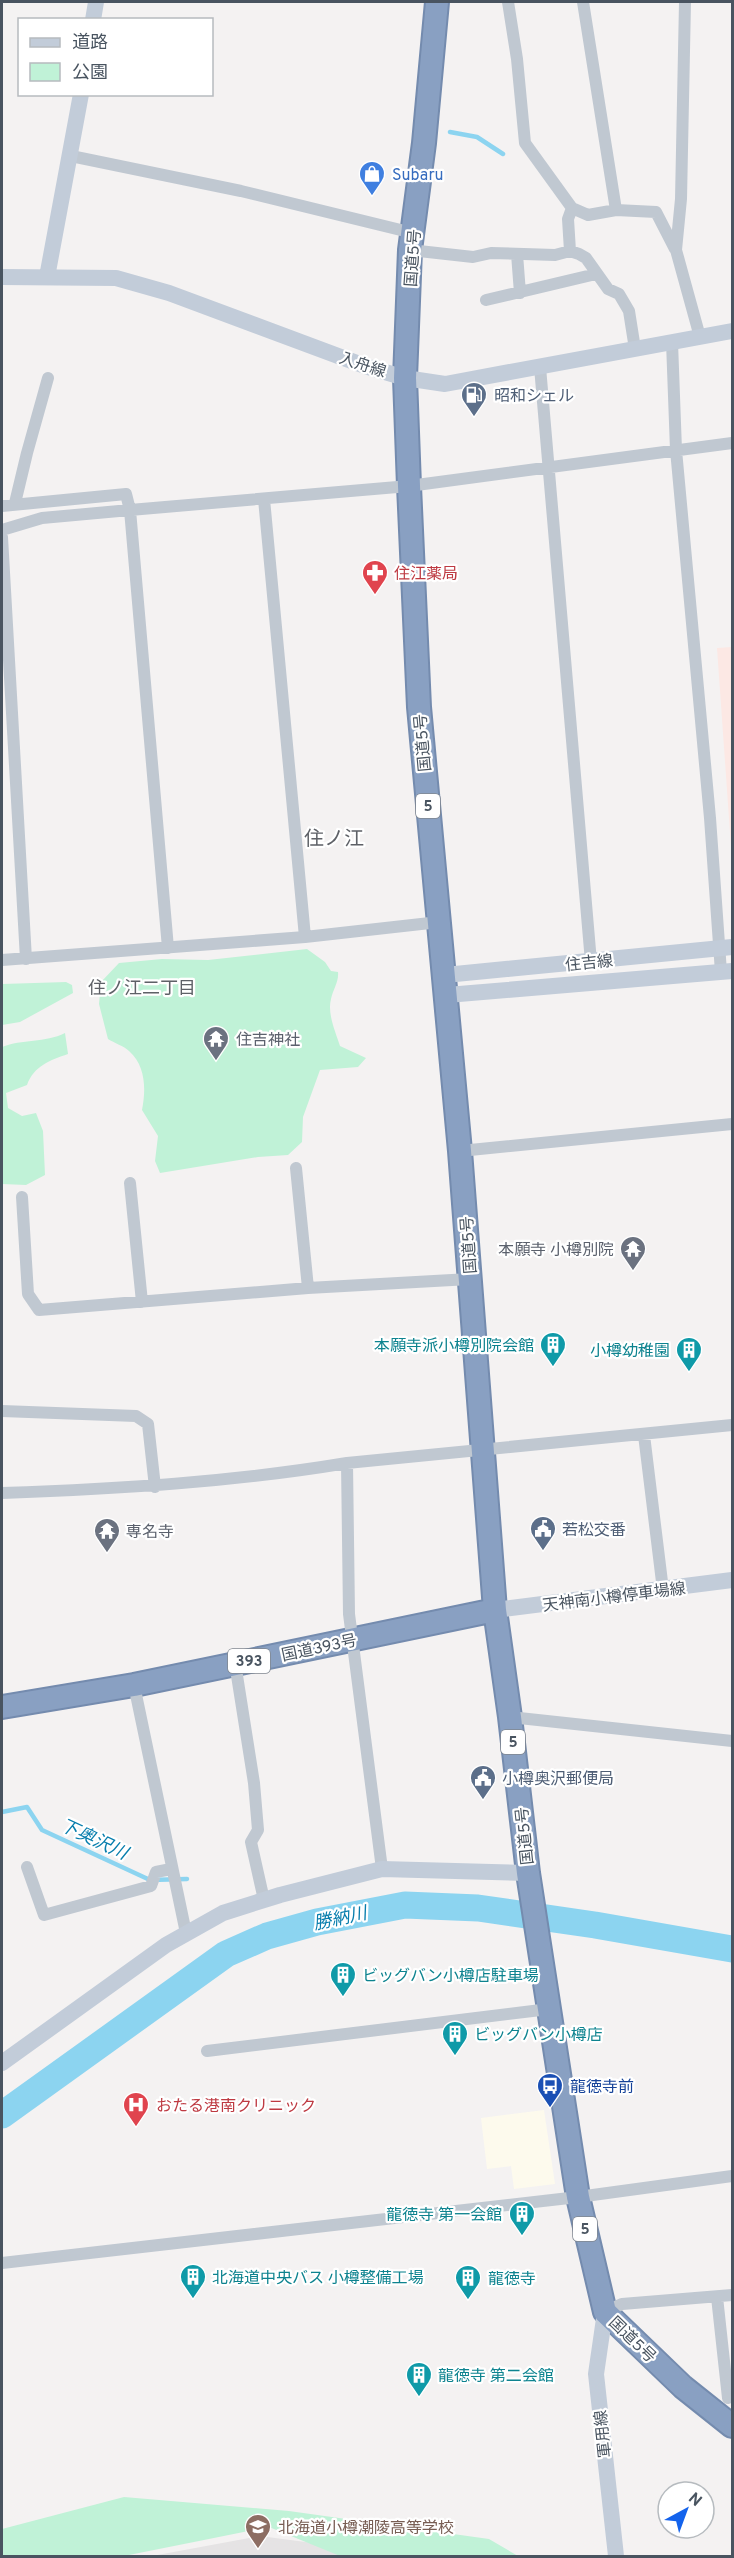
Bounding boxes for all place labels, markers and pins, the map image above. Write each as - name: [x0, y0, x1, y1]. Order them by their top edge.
- shop icon: Subaru: [357, 159, 387, 197]
- place label: Subaru: [392, 166, 444, 186]
- fuel station icon: 昭和シェル: [459, 380, 489, 418]
- place label: 昭和シェル: [494, 387, 574, 407]
- pharmacy icon: 住江薬局: [360, 558, 390, 596]
- place label: 住江薬局: [394, 565, 458, 585]
- temple icon: 住吉神社: [201, 1024, 231, 1062]
- place label: 住吉神社: [236, 1031, 300, 1051]
- temple icon: 本願寺 小樽別院: [618, 1234, 648, 1272]
- place label: 本願寺 小樽別院: [498, 1241, 614, 1261]
- building icon: 本願寺派小樽別院会館: [538, 1330, 568, 1368]
- building icon: 小樽幼稚園: [674, 1335, 704, 1373]
- place label: 本願寺派小樽別院会館: [374, 1337, 534, 1357]
- place label: 小樽幼稚園: [590, 1342, 670, 1362]
- public building icon: 若松交番: [528, 1514, 558, 1552]
- temple icon: 専名寺: [92, 1516, 122, 1554]
- place label: 若松交番: [562, 1521, 626, 1541]
- place label: 専名寺: [126, 1523, 174, 1543]
- public building icon: 小樽奥沢郵便局: [468, 1763, 498, 1801]
- place label: 小樽奥沢郵便局: [502, 1770, 614, 1790]
- building icon: ビッグバン小樽店駐車場: [328, 1960, 358, 1998]
- place label: ビッグバン小樽店駐車場: [362, 1967, 539, 1987]
- building icon: ビッグバン小樽店: [440, 2019, 470, 2057]
- place label: ビッグバン小樽店: [474, 2026, 603, 2046]
- bus stop icon: 龍徳寺前: [535, 2071, 565, 2109]
- place label: 龍徳寺前: [570, 2078, 634, 2098]
- hospital icon: おたる港南クリニック: [121, 2090, 151, 2128]
- place label: おたる港南クリニック: [156, 2097, 316, 2117]
- building icon: 龍徳寺 第一会館: [507, 2199, 537, 2237]
- place label: 龍徳寺 第一会館: [386, 2206, 502, 2226]
- building icon: 北海道中央バス 小樽整備工場: [178, 2262, 208, 2300]
- building icon: 龍徳寺: [453, 2263, 483, 2301]
- place label: 北海道中央バス 小樽整備工場: [212, 2269, 424, 2289]
- place label: 龍徳寺: [488, 2270, 536, 2290]
- building icon: 龍徳寺 第二会館: [404, 2360, 434, 2398]
- place label: 龍徳寺 第二会館: [438, 2367, 554, 2387]
- school or university icon: 北海道小樽潮陵高等学校: [243, 2512, 273, 2550]
- place label: 北海道小樽潮陵高等学校: [278, 2519, 454, 2539]

